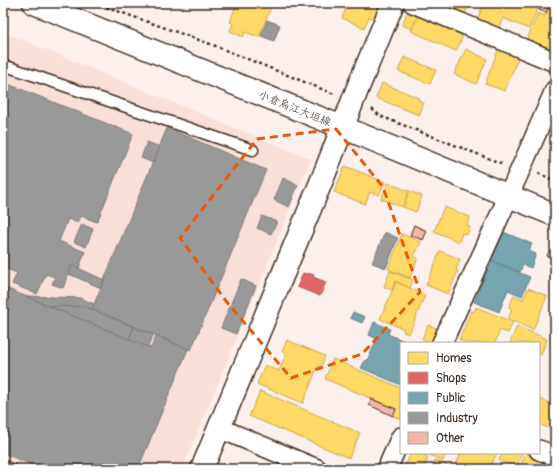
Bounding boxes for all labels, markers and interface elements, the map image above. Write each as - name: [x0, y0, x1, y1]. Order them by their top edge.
- street label: 小倉烏江大垣線: [257, 88, 333, 129]
- legend: [400, 342, 540, 454]
- text: Homes: [436, 351, 472, 366]
- text: Shops: [436, 371, 467, 386]
- text: Public: [436, 391, 466, 406]
- text: Industry: [436, 411, 478, 426]
- text: Other: [436, 431, 465, 446]

